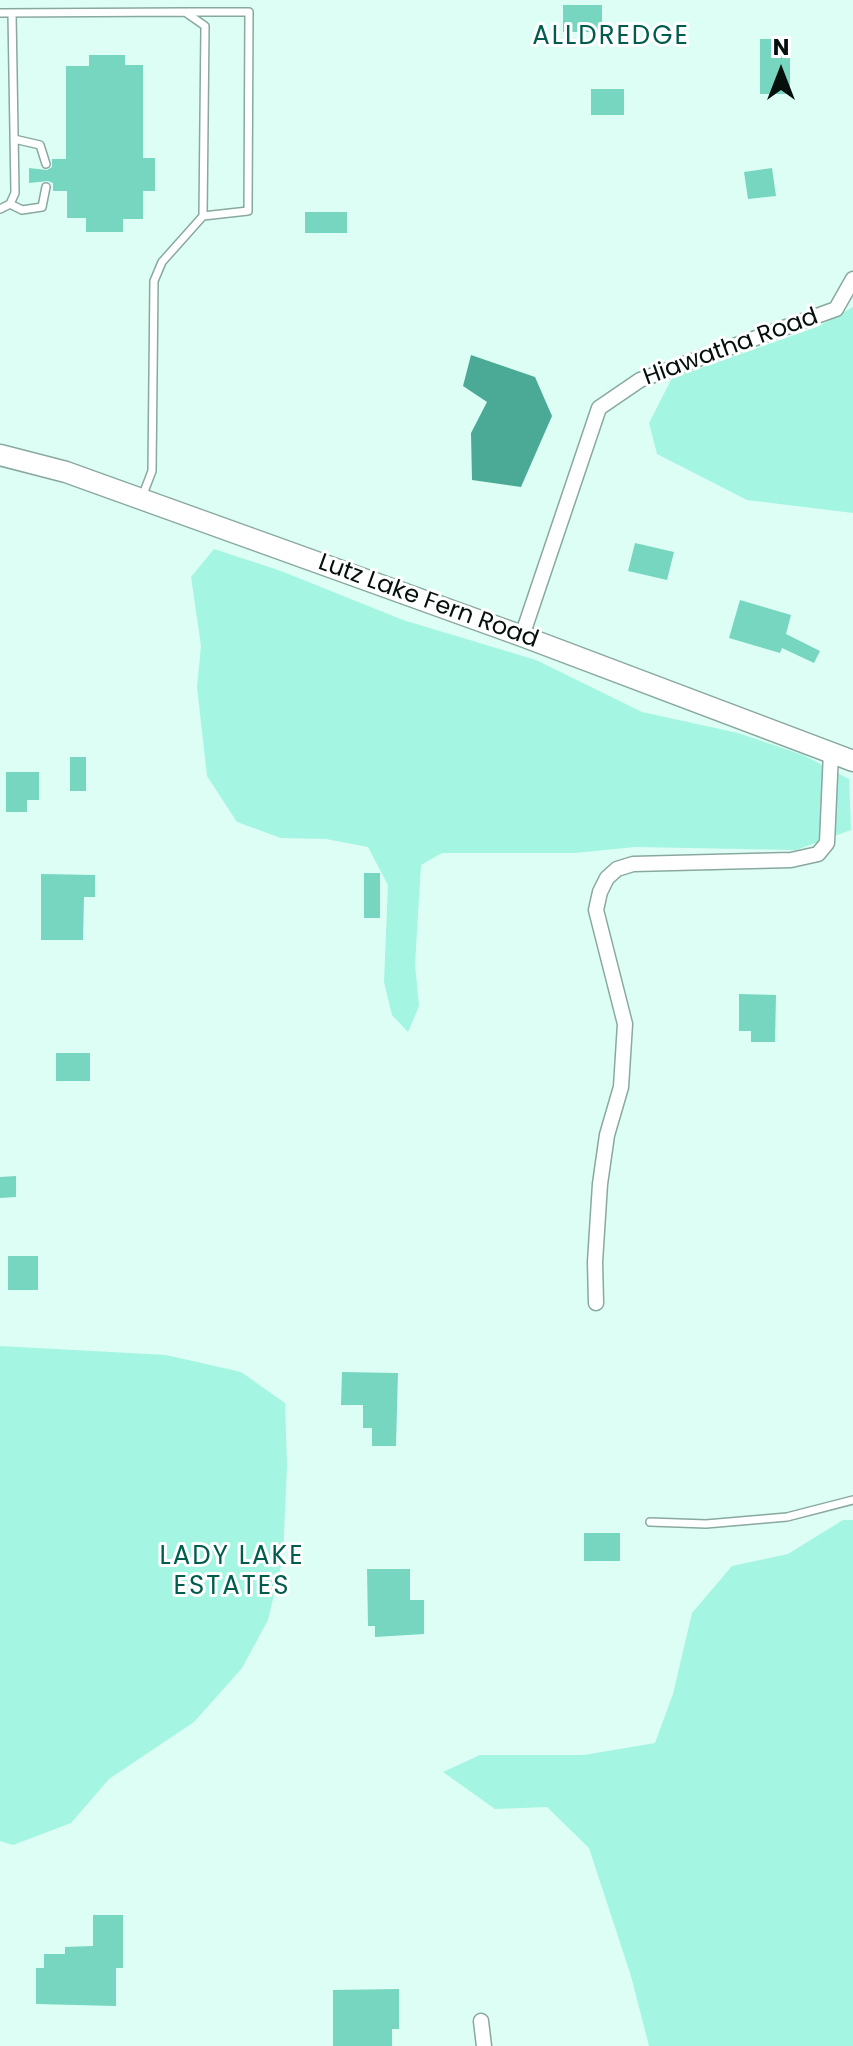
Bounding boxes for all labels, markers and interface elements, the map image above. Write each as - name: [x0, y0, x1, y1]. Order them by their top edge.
- district label: ALLDREDGE: [532, 21, 690, 53]
- north arrow: [741, 32, 821, 112]
- text: N: [773, 32, 789, 63]
- street label: Hiawatha Road: [640, 303, 822, 393]
- street label: Lutz Lake Fern Road: [314, 549, 542, 655]
- district label: LADY LAKE ESTATES: [160, 1541, 304, 1602]

